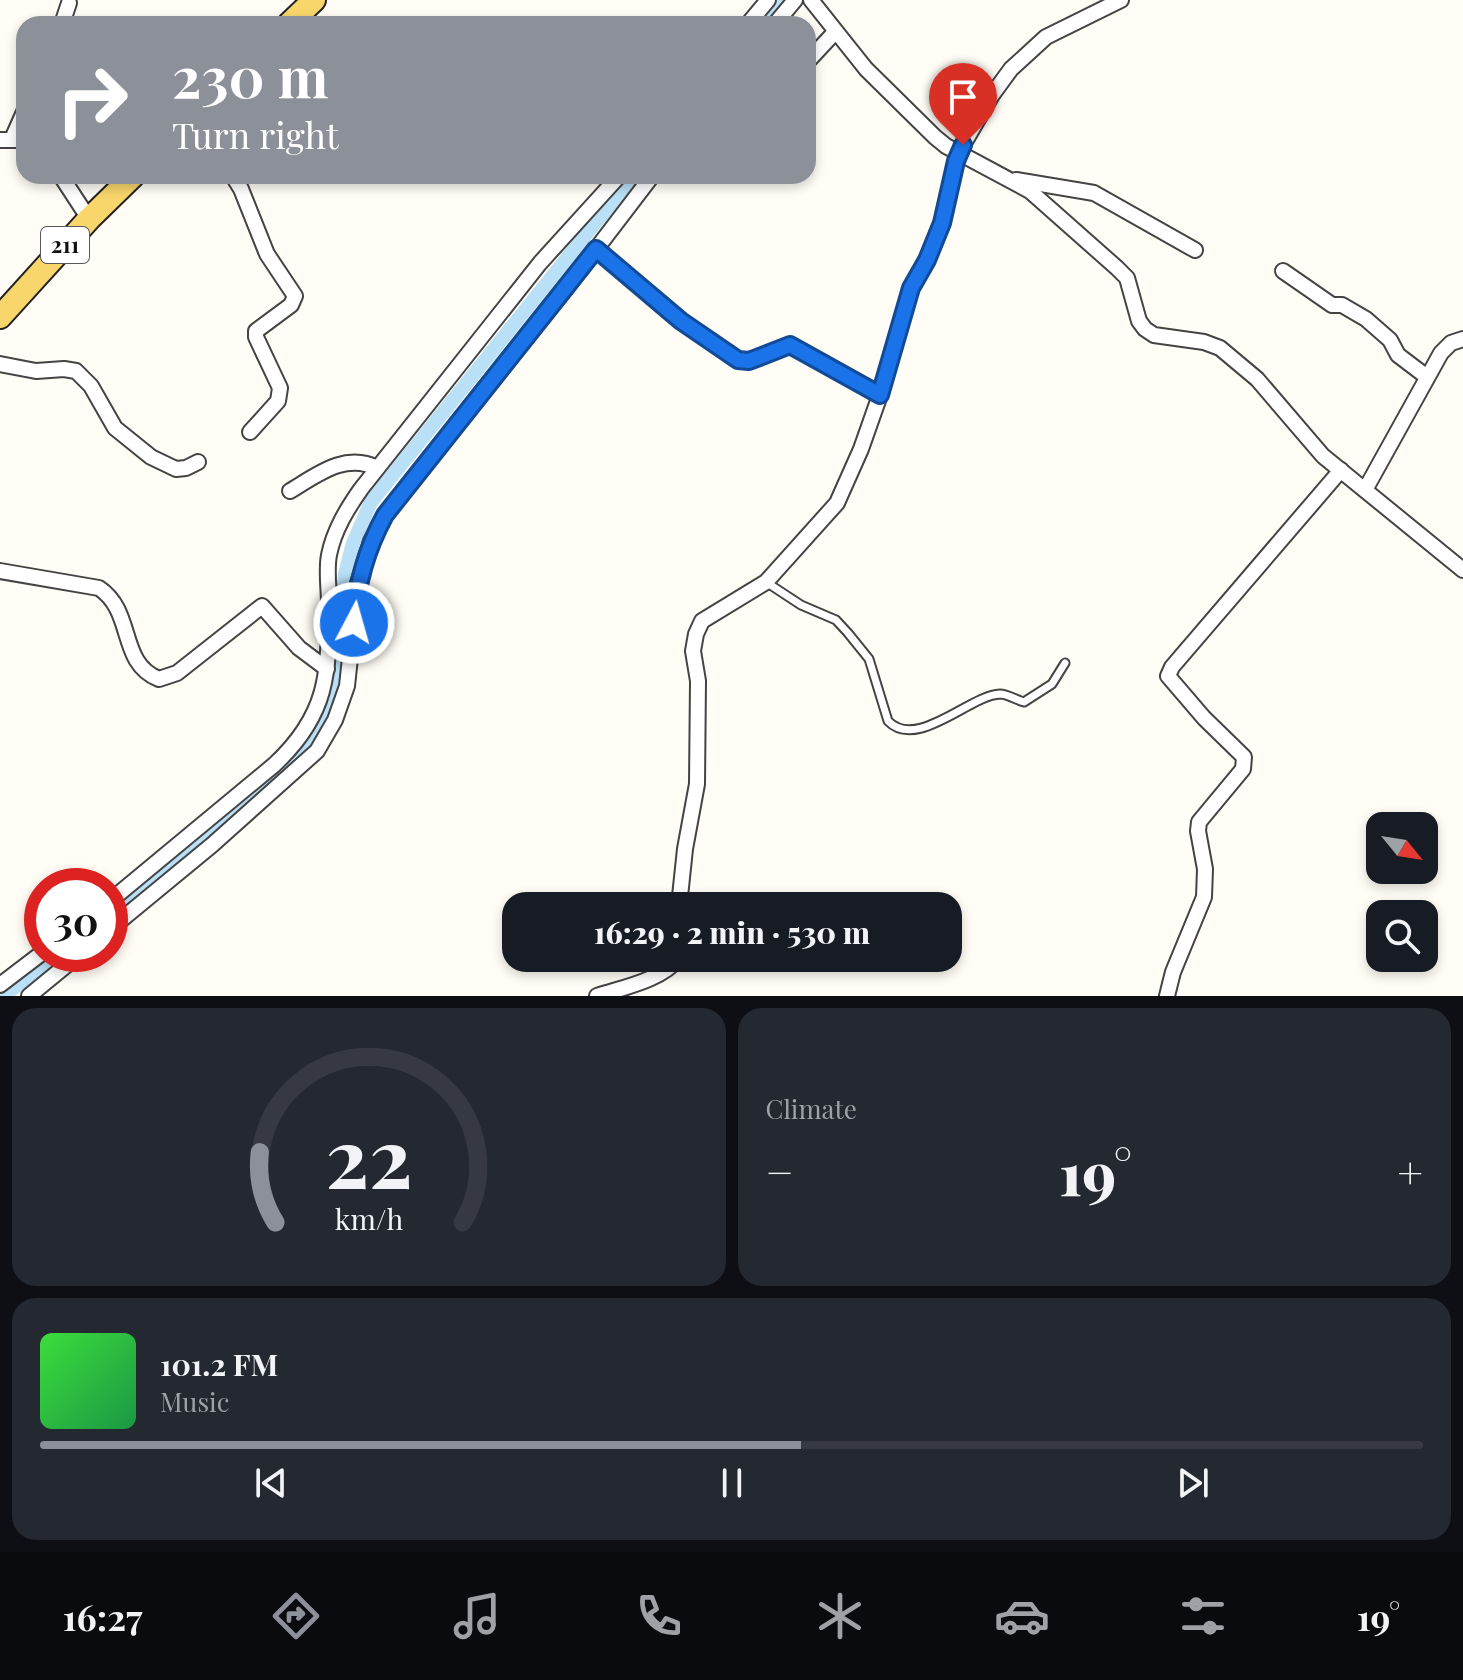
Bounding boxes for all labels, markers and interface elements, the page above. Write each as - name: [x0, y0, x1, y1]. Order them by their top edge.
- text: 230 m: [172, 38, 328, 113]
- icon: right: [40, 48, 144, 152]
- pin: [929, 63, 997, 145]
- icon: arrive: [941, 75, 985, 119]
- text: Turn right: [172, 110, 339, 158]
- road number: 211: [41, 227, 89, 263]
- position arrow: [312, 581, 396, 665]
- north arrow: [1366, 812, 1438, 884]
- map controls: [1366, 812, 1438, 972]
- speed limit sign: 30: [24, 868, 128, 972]
- button: search: [1366, 900, 1438, 972]
- text: 16:29 · 2 min · 530 m: [594, 912, 870, 952]
- text: Climate: [766, 1091, 857, 1126]
- text: 22: [325, 1099, 412, 1210]
- text: 19°: [1059, 1131, 1132, 1211]
- text: −: [766, 1141, 794, 1200]
- text: +: [1397, 1141, 1423, 1200]
- text: km/h: [334, 1199, 403, 1237]
- text: 101.2 FM: [160, 1344, 278, 1384]
- text: Music: [160, 1384, 229, 1419]
- icon: previous: [249, 1461, 293, 1505]
- icon: pause: [710, 1461, 754, 1505]
- icon: next: [1171, 1461, 1215, 1505]
- icon: directions: [268, 1588, 324, 1644]
- icon: music: [449, 1588, 505, 1644]
- icon: phone: [631, 1588, 687, 1644]
- icon: climate: [812, 1588, 868, 1644]
- icon: car: [994, 1588, 1050, 1644]
- icon: filters: [1175, 1588, 1231, 1644]
- text: 16:27: [63, 1592, 142, 1640]
- text: 19°: [1357, 1592, 1400, 1640]

